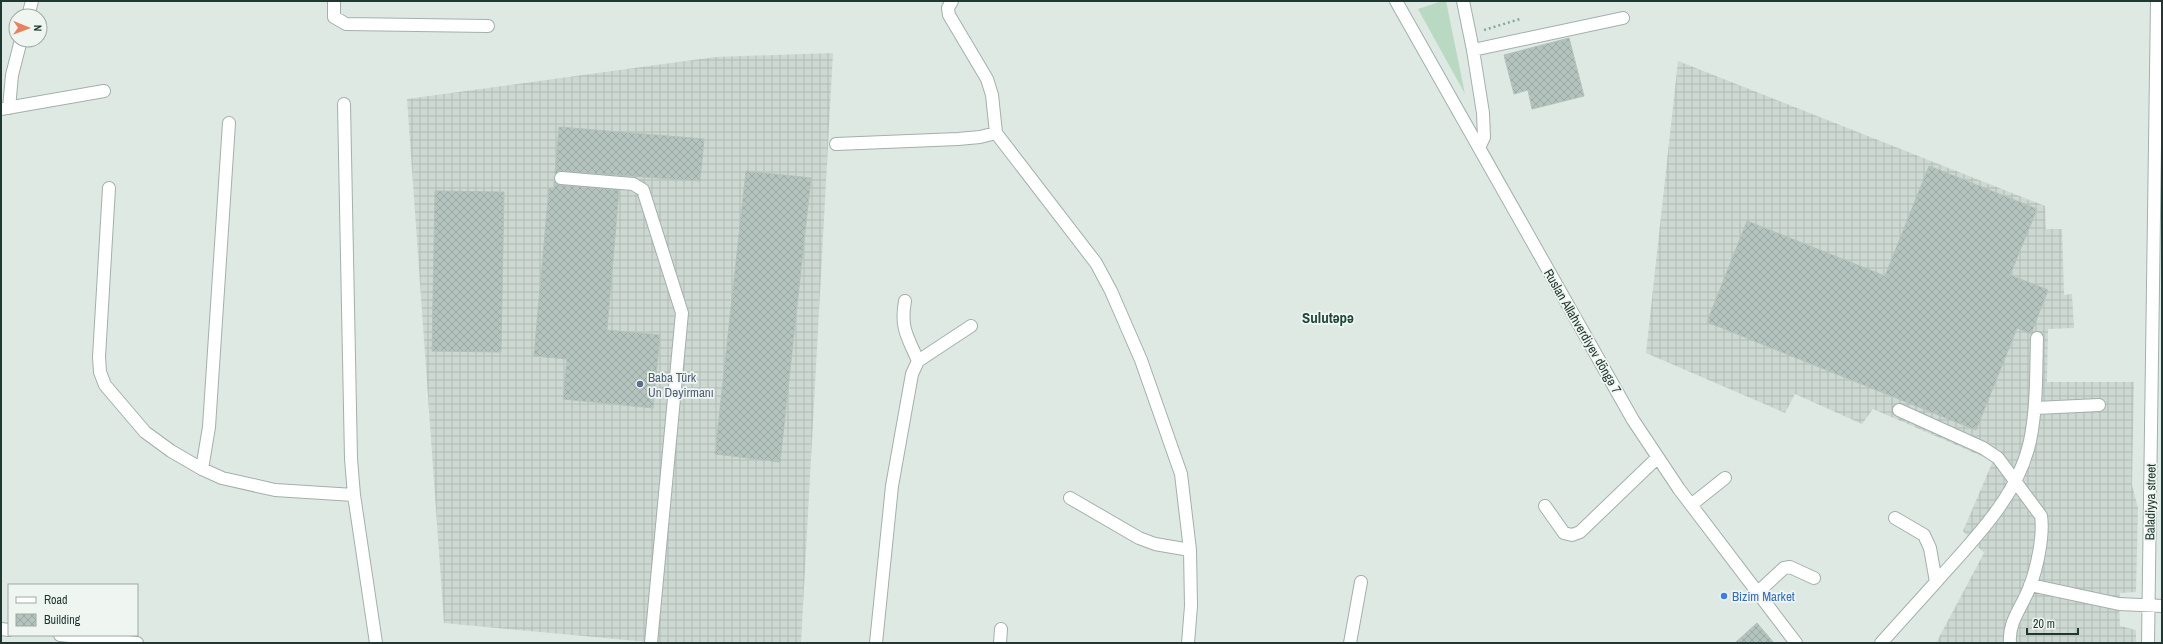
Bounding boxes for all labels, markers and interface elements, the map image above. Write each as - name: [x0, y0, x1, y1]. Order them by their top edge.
- north arrow: [8, 8, 48, 48]
- text: N: [31, 25, 45, 32]
- street label: Ruslan Allahverdiyev döngə 7: [1540, 266, 1625, 397]
- district label: Sulutəpə: [1302, 307, 1354, 328]
- place label: Baba Türk Un Dəyirmanı: [648, 369, 714, 401]
- marker: Baba Türk Un Dəyirmanı: [635, 379, 645, 389]
- street label: Baladiyya street: [2141, 464, 2160, 540]
- legend: [8, 584, 138, 636]
- place label: Bizim Market: [1732, 588, 1795, 605]
- marker: Bizim Market: [1719, 591, 1729, 601]
- text: Road: [44, 592, 68, 608]
- scale bar: [2027, 610, 2078, 636]
- text: Building: [44, 612, 81, 628]
- text: 20 m: [2033, 616, 2055, 632]

